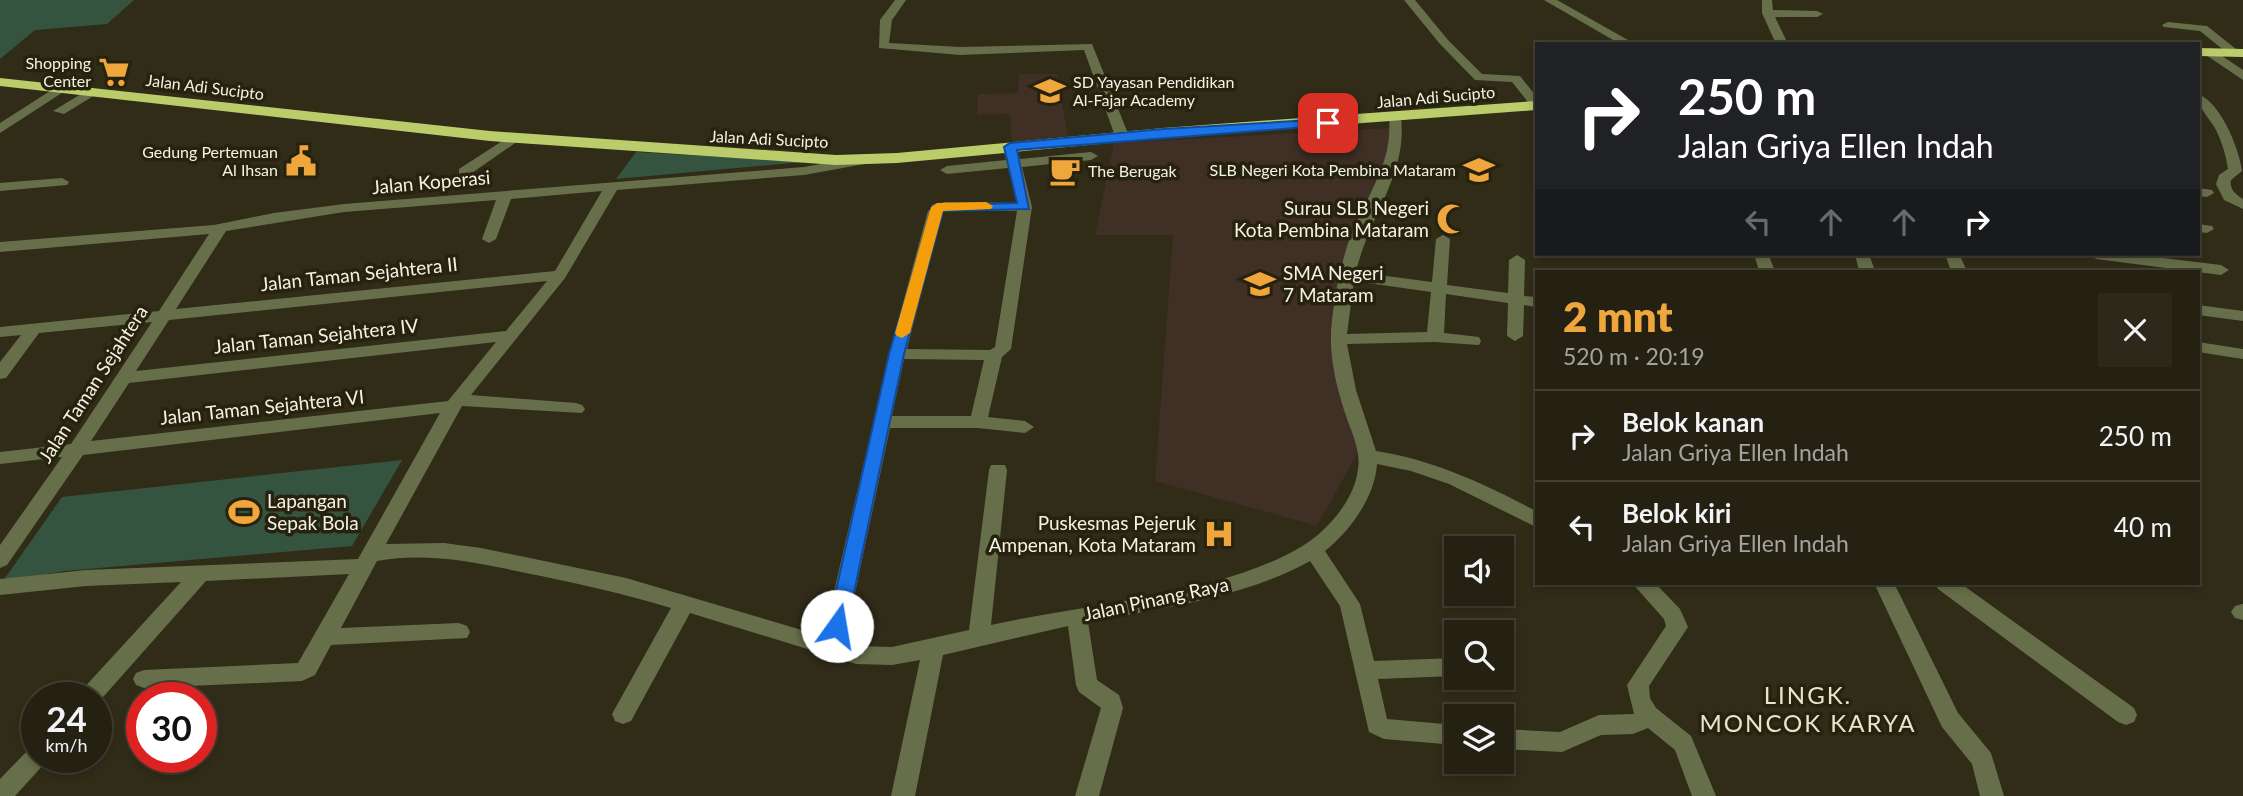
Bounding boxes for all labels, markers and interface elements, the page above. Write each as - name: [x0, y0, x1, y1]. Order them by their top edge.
- place label: Shopping Center: [25, 53, 91, 90]
- supermarket icon: Shopping Center: [97, 55, 131, 89]
- text: 250 m: [1678, 67, 1816, 125]
- street label: Jalan Adi Sucipto: [145, 70, 265, 103]
- icon: right: [1563, 70, 1654, 161]
- place label: SD Yayasan Pendidikan Al-Fajar Academy: [1073, 72, 1234, 109]
- school or university icon: SD Yayasan Pendidikan Al-Fajar Academy: [1033, 74, 1067, 108]
- street label: Jalan Adi Sucipto: [1376, 82, 1496, 111]
- pin: [1298, 93, 1358, 153]
- icon: arrive: [1309, 104, 1347, 142]
- street label: Jalan Adi Sucipto: [709, 126, 829, 151]
- text: Jalan Griya Ellen Indah: [1678, 126, 1994, 165]
- place label: Gedung Pertemuan Al Ihsan: [142, 142, 278, 179]
- public building icon: Gedung Pertemuan Al Ihsan: [284, 144, 318, 178]
- school or university icon: SLB Negeri Kota Pembina Mataram: [1462, 153, 1496, 187]
- cafe icon: The Berugak: [1048, 154, 1082, 188]
- place label: SLB Negeri Kota Pembina Mataram: [1210, 160, 1456, 179]
- place label: The Berugak: [1088, 161, 1177, 180]
- street label: Jalan Koperasi: [371, 165, 491, 198]
- place label: Surau SLB Negeri Kota Pembina Mataram: [1234, 196, 1429, 241]
- mosque icon: Surau SLB Negeri Kota Pembina Mataram: [1435, 202, 1469, 236]
- icon: left: [1739, 203, 1777, 241]
- icon: ahead: [1812, 203, 1850, 241]
- icon: ahead: [1885, 203, 1923, 241]
- icon: right: [1958, 203, 1996, 241]
- street label: Jalan Taman Sejahtera II: [259, 252, 459, 295]
- place label: SMA Negeri 7 Mataram: [1283, 261, 1384, 306]
- school or university icon: SMA Negeri 7 Mataram: [1243, 267, 1277, 301]
- text: 2 mnt: [1563, 291, 1673, 341]
- button: close: [2098, 293, 2172, 367]
- street label: Jalan Taman Sejahtera: [33, 301, 152, 467]
- street label: Jalan Taman Sejahtera IV: [212, 313, 420, 358]
- text: 520 m · 20:19: [1563, 342, 1705, 370]
- street label: Jalan Taman Sejahtera VI: [159, 384, 365, 429]
- text: Belok kanan: [1622, 406, 1764, 438]
- icon: right: [1563, 417, 1601, 455]
- text: 250 m: [2099, 420, 2172, 452]
- text: Jalan Griya Ellen Indah: [1622, 438, 1849, 466]
- place label: Lapangan Sepak Bola: [267, 489, 359, 534]
- sports icon: Lapangan Sepak Bola: [227, 495, 261, 529]
- text: Belok kiri: [1622, 497, 1731, 529]
- icon: left: [1563, 508, 1601, 546]
- place label: Puskesmas Pejeruk Ampenan, Kota Mataram: [989, 511, 1196, 556]
- text: 40 m: [2114, 511, 2172, 543]
- hospital icon: Puskesmas Pejeruk Ampenan, Kota Mataram: [1202, 517, 1236, 551]
- text: Jalan Griya Ellen Indah: [1622, 529, 1849, 557]
- map controls: [1444, 536, 1514, 774]
- button: sound: [1444, 536, 1514, 606]
- street label: Jalan Pinang Raya: [1081, 572, 1231, 625]
- position arrow: [800, 589, 874, 663]
- button: search: [1444, 620, 1514, 690]
- district label: LINGK. MONCOK KARYA: [1700, 680, 1916, 737]
- speed limit sign: 30: [126, 682, 217, 773]
- text: 24: [46, 697, 87, 739]
- button: layers: [1444, 704, 1514, 774]
- text: km/h: [45, 734, 88, 756]

